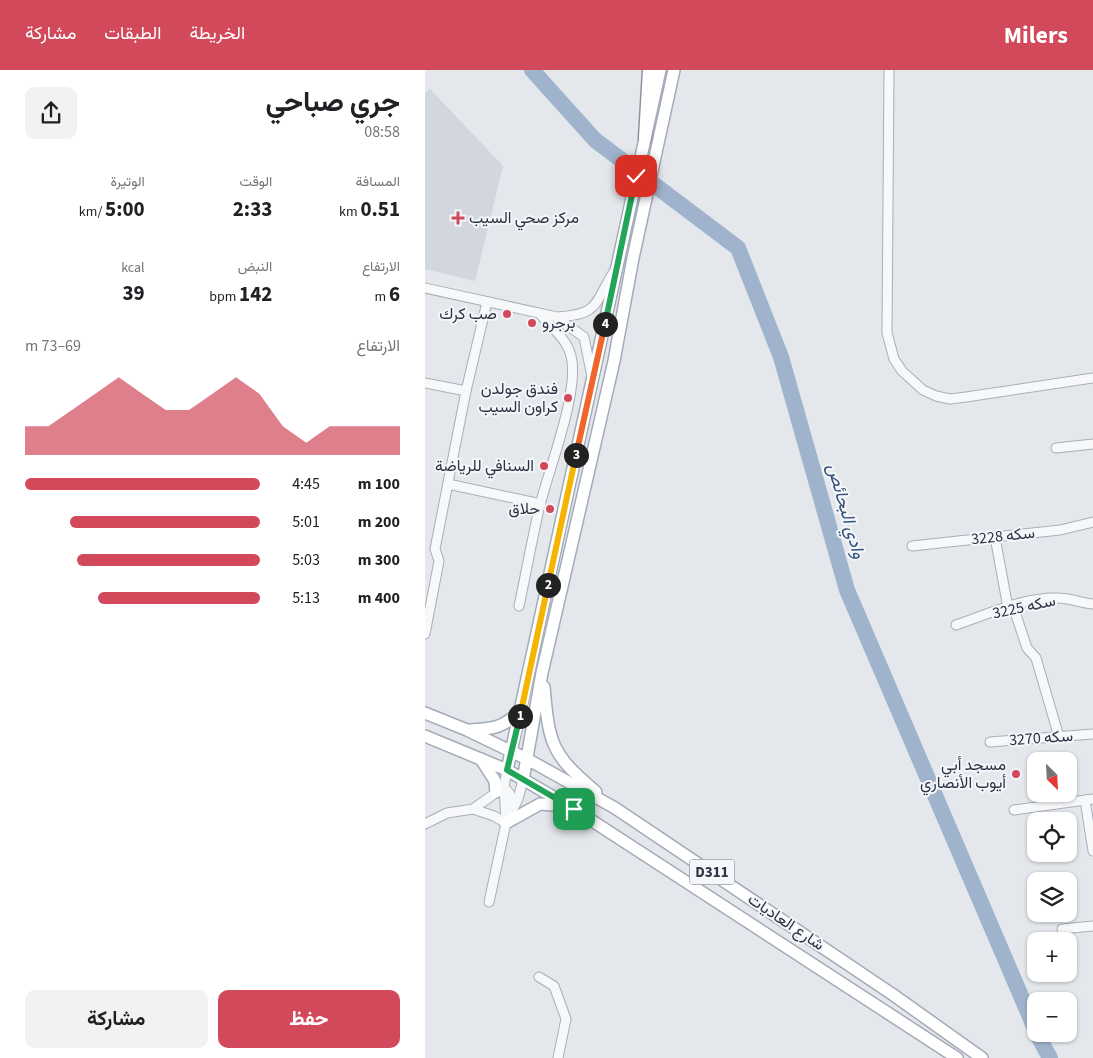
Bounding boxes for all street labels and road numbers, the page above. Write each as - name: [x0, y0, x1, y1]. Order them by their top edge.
- street label: سكه 3228: [970, 522, 1036, 550]
- street label: سكه 3225: [990, 590, 1058, 624]
- street label: سكه 3270: [1008, 725, 1074, 751]
- road number: D311: [689, 860, 735, 884]
- street label: شارع العاديات: [743, 888, 829, 956]

